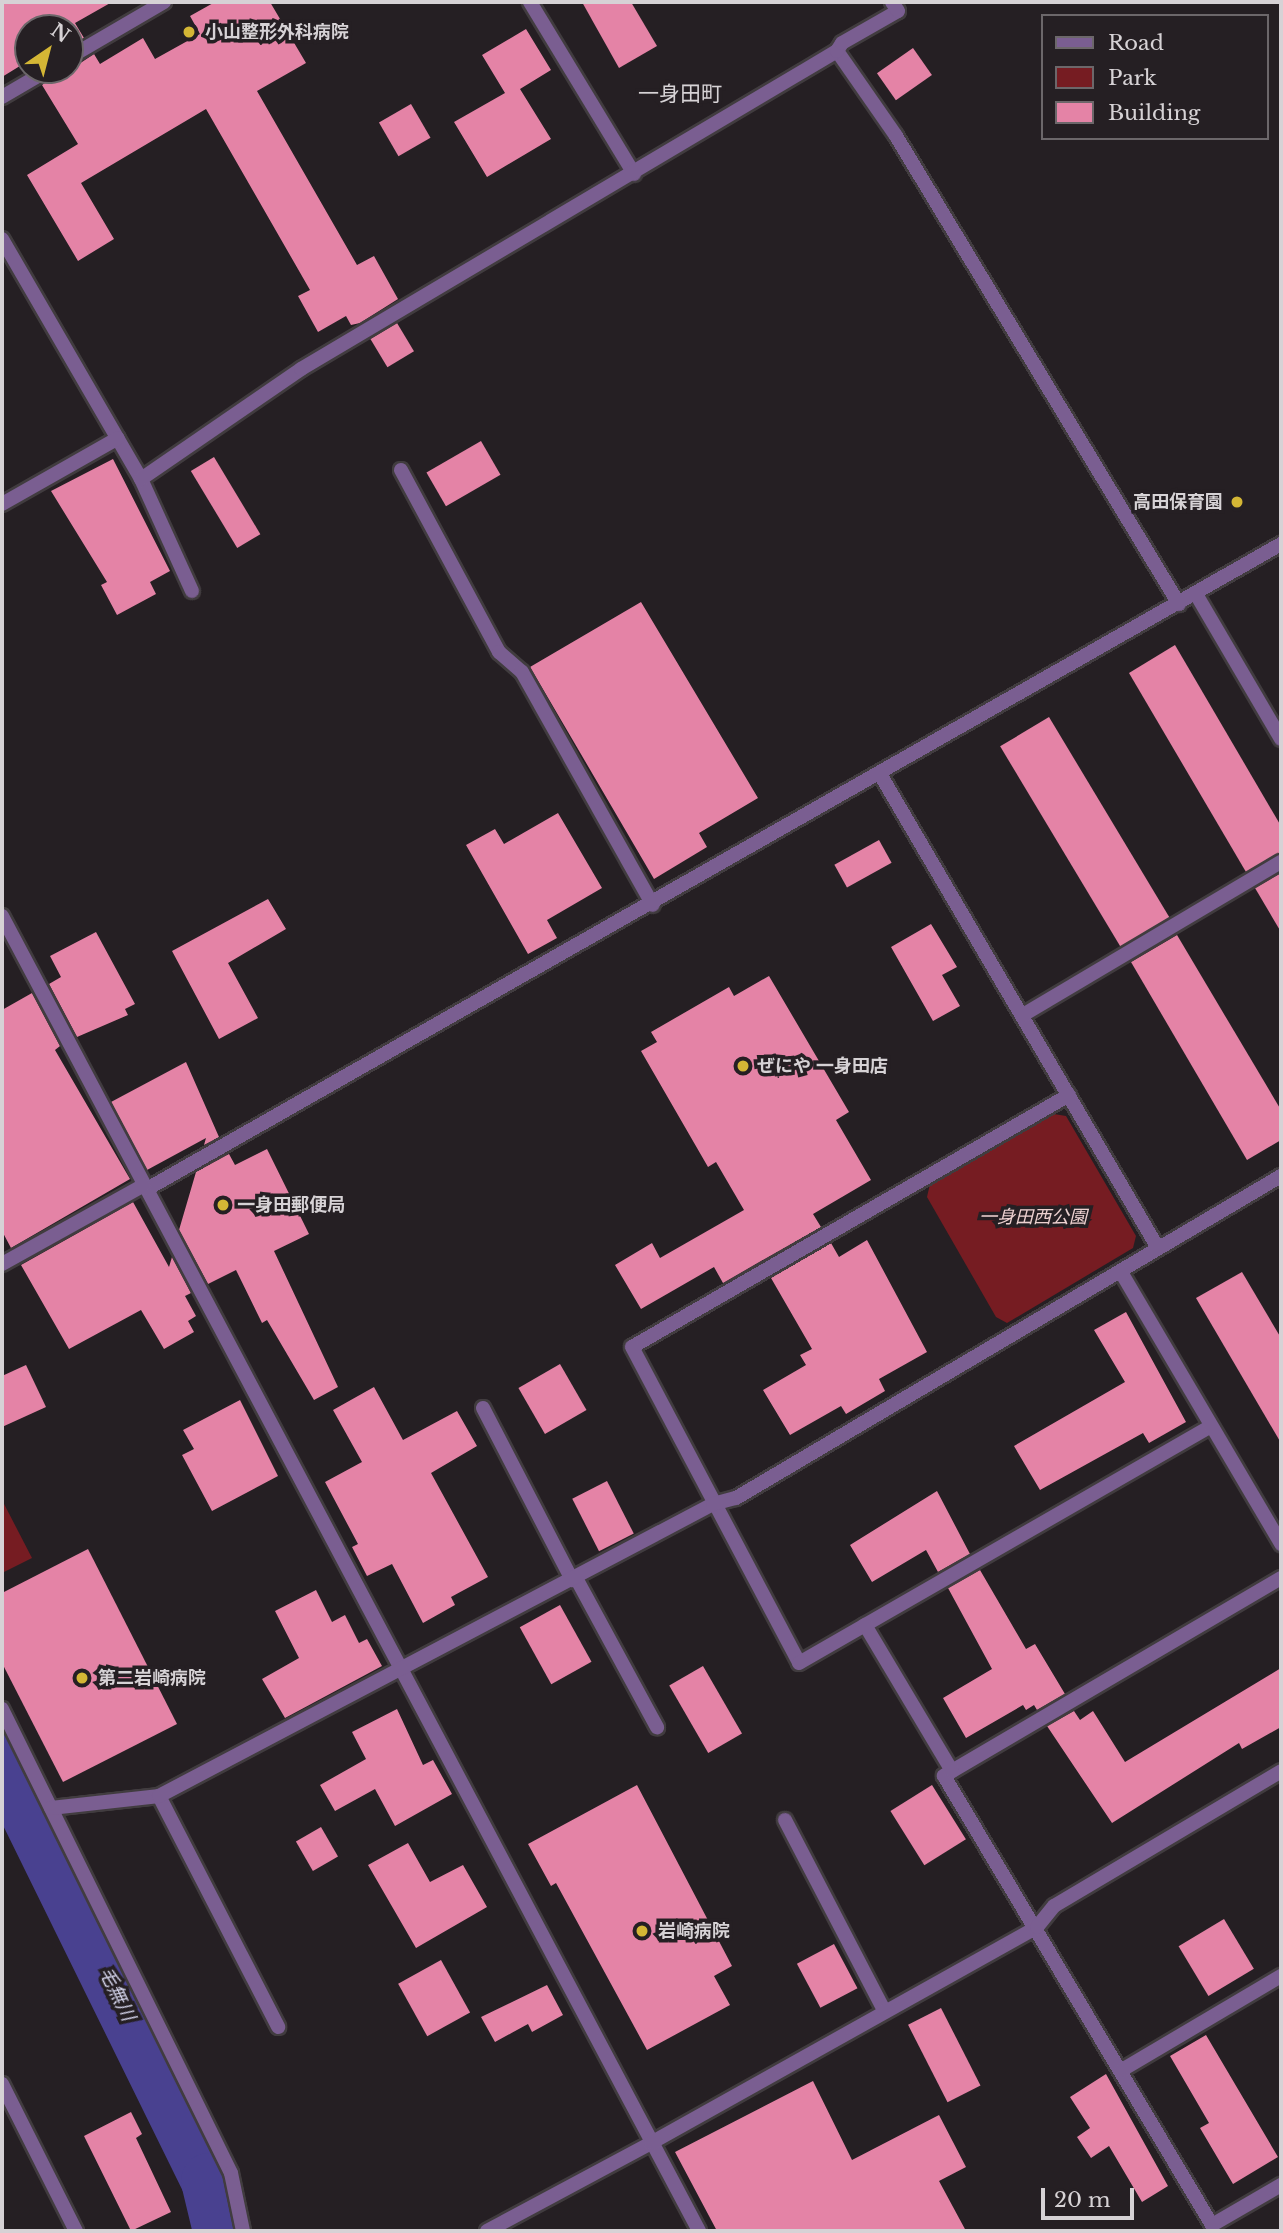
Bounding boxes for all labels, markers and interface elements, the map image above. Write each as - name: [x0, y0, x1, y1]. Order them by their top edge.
- north arrow: [14, 14, 84, 84]
- legend: [1042, 14, 1269, 140]
- text: N: [46, 18, 74, 48]
- place label: 小山整形外科病院: [205, 21, 349, 43]
- marker: 小山整形外科病院: [179, 22, 199, 42]
- text: Road: [1108, 30, 1164, 56]
- text: Park: [1108, 65, 1157, 91]
- district label: 一身田町: [638, 81, 722, 107]
- text: Building: [1108, 100, 1200, 126]
- place label: 高田保育園: [1133, 491, 1223, 513]
- marker: 高田保育園: [1229, 494, 1245, 510]
- place label: ぜにや 一身田店: [757, 1055, 888, 1077]
- marker: ぜにや 一身田店: [735, 1058, 751, 1074]
- place label: 一身田郵便局: [237, 1194, 345, 1216]
- marker: 一身田郵便局: [215, 1197, 231, 1213]
- park label: 一身田西公園: [979, 1206, 1087, 1228]
- place label: 第二岩崎病院: [98, 1667, 206, 1689]
- marker: 第二岩崎病院: [72, 1668, 92, 1688]
- place label: 岩崎病院: [658, 1920, 730, 1942]
- marker: 岩崎病院: [632, 1921, 652, 1941]
- water label: 毛無川: [94, 1963, 140, 2025]
- scale bar: [1045, 2174, 1138, 2218]
- text: 20 m: [1054, 2187, 1111, 2213]

